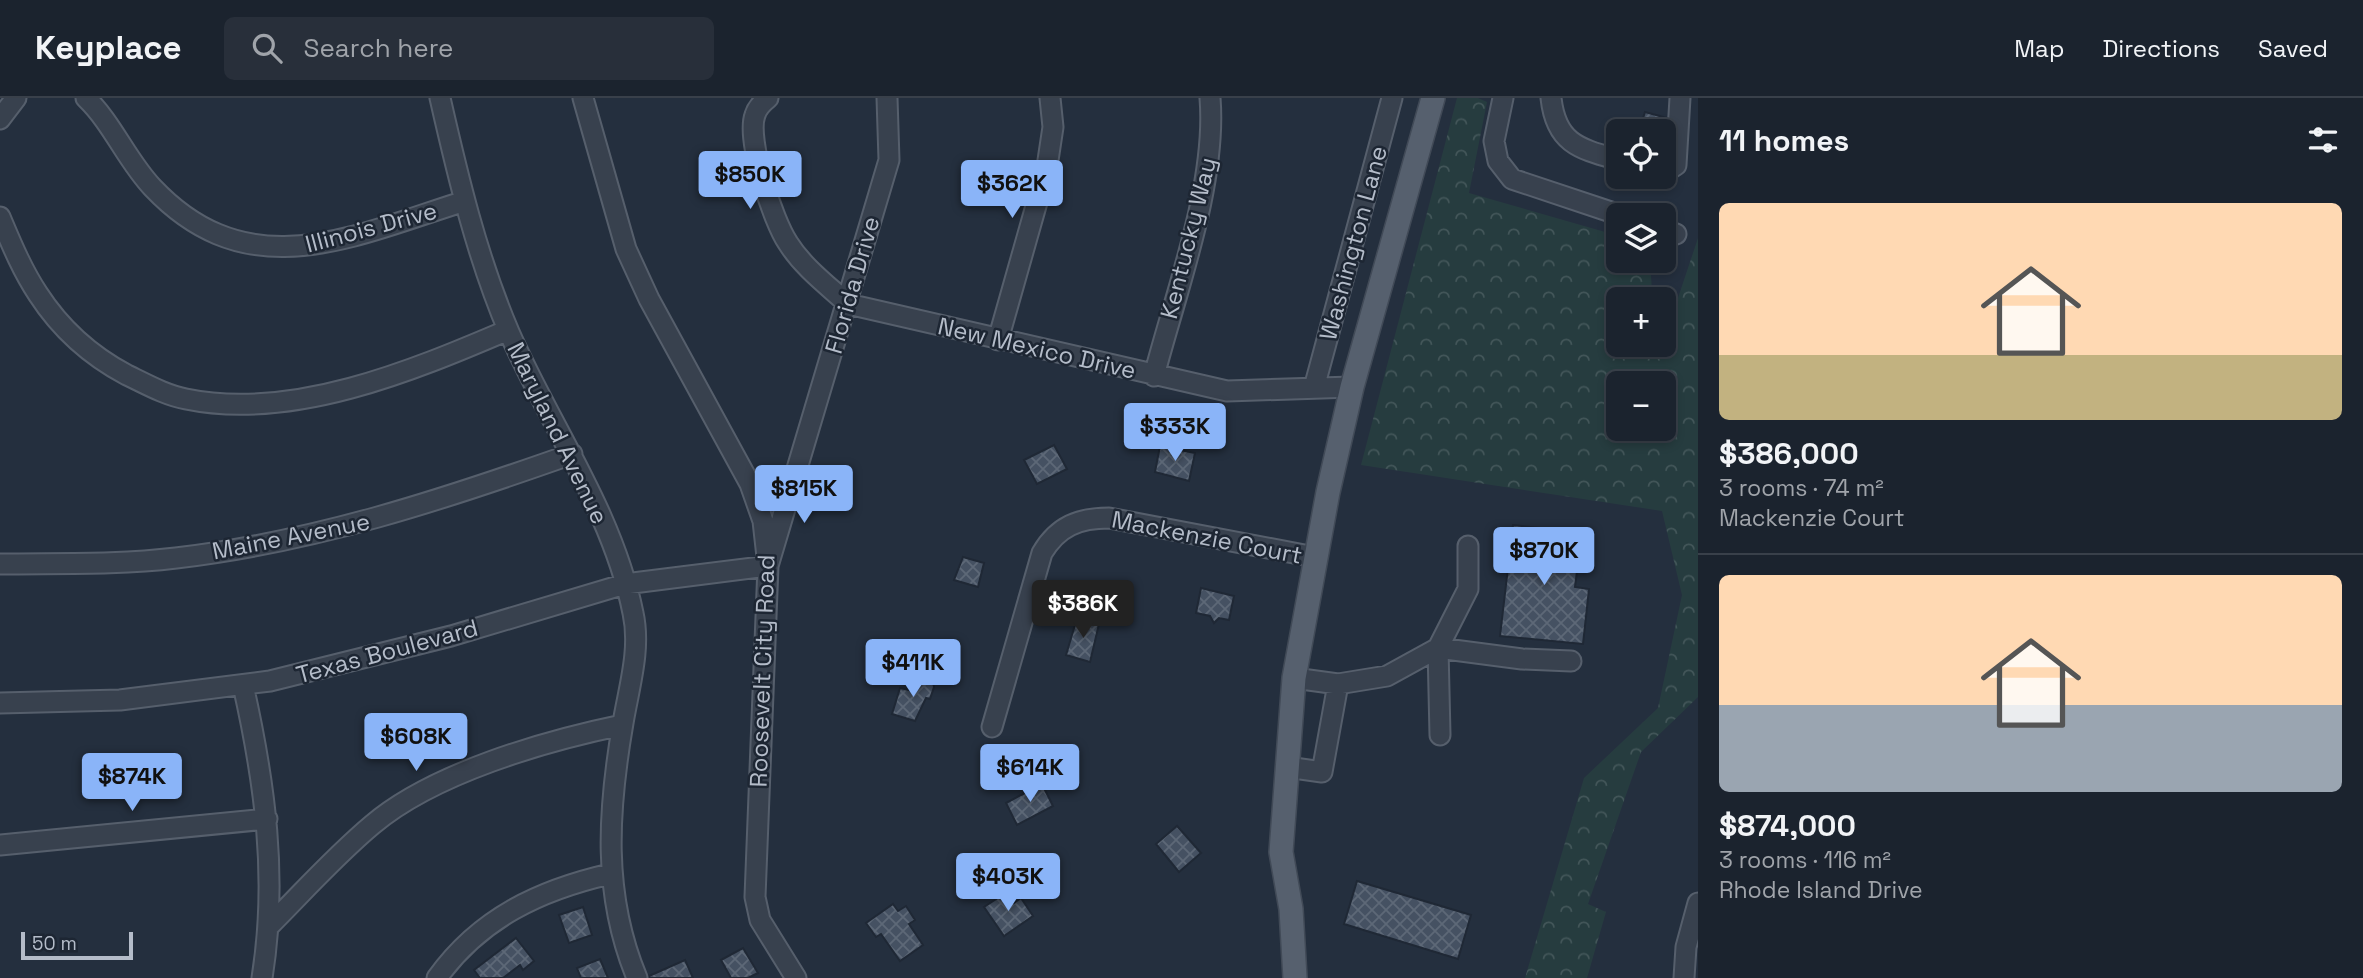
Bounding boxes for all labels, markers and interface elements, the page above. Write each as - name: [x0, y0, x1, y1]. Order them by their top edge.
- search box: [224, 17, 714, 80]
- text: Keyplace: [35, 27, 182, 69]
- icon: search: [248, 29, 286, 67]
- text: Search here: [304, 31, 453, 65]
- text: Map: [2014, 33, 2064, 64]
- text: Directions: [2102, 33, 2220, 64]
- text: Saved: [2258, 33, 2328, 64]
- map controls: [1606, 119, 1676, 441]
- button: locate: [1606, 119, 1676, 189]
- text: 11 homes: [1719, 121, 1849, 160]
- icon: filters: [2304, 121, 2342, 159]
- street label: Washington Lane: [1312, 142, 1394, 344]
- pin: $850K: [701, 152, 799, 211]
- street label: Kentucky Way: [1153, 154, 1223, 322]
- text: $850K: [715, 159, 785, 189]
- pin: $362K: [963, 160, 1061, 220]
- text: $362K: [977, 168, 1047, 198]
- street label: Illinois Drive: [302, 195, 440, 259]
- button: layers: [1606, 203, 1676, 273]
- street label: Florida Drive: [818, 213, 886, 357]
- icon: home: [1968, 248, 2094, 374]
- button: +: [1606, 287, 1676, 357]
- street label: New Mexico Drive: [935, 310, 1139, 386]
- street label: Maryland Avenue: [501, 337, 615, 529]
- button: −: [1606, 371, 1676, 441]
- pin: $333K: [1126, 404, 1224, 463]
- text: $333K: [1140, 411, 1210, 441]
- text: $386,000: [1719, 434, 1859, 473]
- pin: $815K: [755, 466, 853, 525]
- text: $815K: [771, 473, 837, 503]
- text: 3 rooms · 74 m²: [1719, 473, 1884, 503]
- street label: Mackenzie Court: [1109, 503, 1305, 571]
- text: Mackenzie Court: [1719, 503, 1905, 533]
- street label: Maine Avenue: [210, 506, 372, 566]
- pin: $870K: [1495, 528, 1593, 587]
- text: $870K: [1509, 535, 1579, 565]
- street label: Roosevelt City Road: [742, 554, 782, 788]
- pin: $386K: [1034, 580, 1132, 640]
- text: $386K: [1048, 588, 1118, 618]
- street label: Texas Boulevard: [293, 612, 481, 690]
- icon: home: [1968, 620, 2094, 746]
- pin: $411K: [864, 640, 962, 699]
- text: $411K: [882, 647, 944, 677]
- pin: $608K: [367, 714, 465, 773]
- text: $608K: [380, 721, 452, 751]
- pin: $614K: [981, 744, 1079, 804]
- text: $614K: [996, 752, 1064, 782]
- pin: $874K: [83, 754, 181, 813]
- text: $874K: [98, 761, 166, 791]
- text: $874,000: [1719, 806, 1856, 845]
- text: 3 rooms · 116 m²: [1719, 845, 1891, 875]
- pin: $403K: [959, 854, 1057, 913]
- text: $403K: [972, 861, 1044, 891]
- text: Rhode Island Drive: [1719, 875, 1923, 905]
- scale bar: [21, 929, 133, 961]
- text: 50 m: [32, 931, 77, 956]

